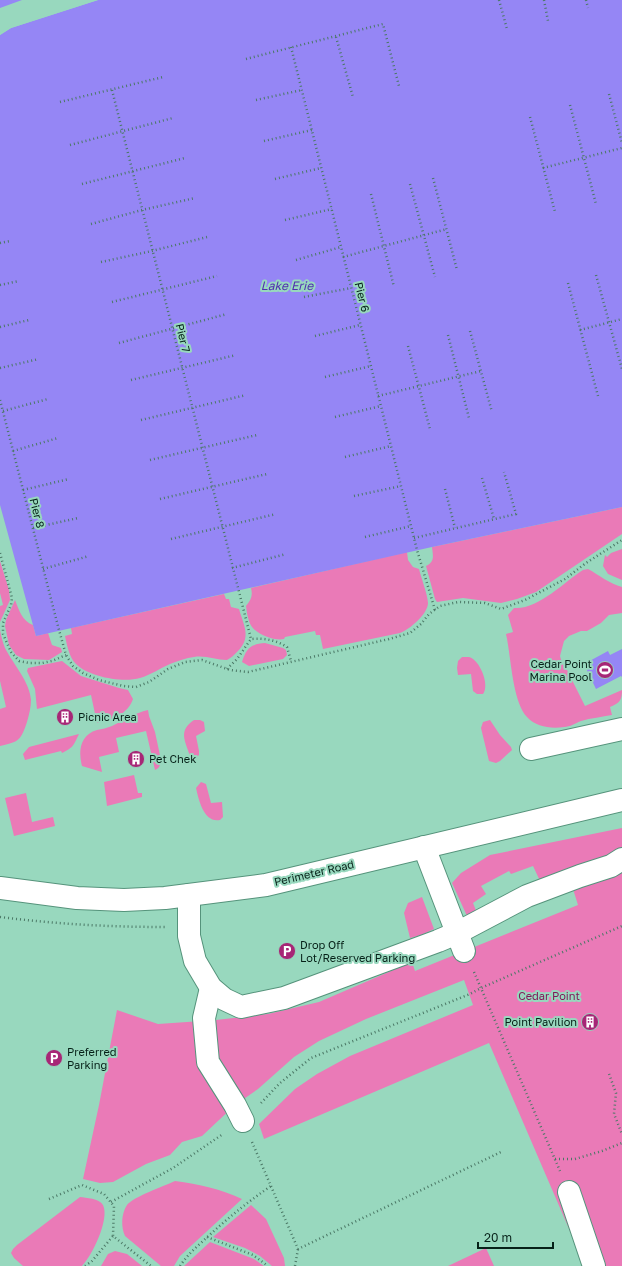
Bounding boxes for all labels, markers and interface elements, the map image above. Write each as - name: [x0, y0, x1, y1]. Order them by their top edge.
- water label: Lake Erie: [261, 278, 314, 293]
- street label: Pier 6: [353, 281, 373, 313]
- street label: Pier 7: [174, 322, 193, 354]
- street label: Pier 8: [28, 497, 48, 529]
- place label: Cedar Point Marina Pool: [530, 657, 592, 683]
- sports icon: Cedar Point Marina Pool: [595, 660, 615, 680]
- building icon: Picnic Area: [55, 707, 75, 727]
- place label: Picnic Area: [78, 710, 137, 723]
- building icon: Pet Chek: [126, 749, 146, 769]
- place label: Pet Chek: [149, 752, 196, 765]
- street label: Perimeter Road: [273, 857, 355, 888]
- place label: Drop Off Lot/Reserved Parking: [300, 938, 415, 964]
- parking icon: Drop Off Lot/Reserved Parking: [277, 941, 297, 961]
- park label: Cedar Point: [518, 989, 580, 1002]
- building icon: Point Pavilion: [580, 1012, 600, 1032]
- place label: Point Pavilion: [505, 1015, 577, 1028]
- place label: Preferred Parking: [67, 1045, 117, 1071]
- parking icon: Preferred Parking: [44, 1048, 64, 1068]
- scale bar: [478, 1224, 553, 1250]
- text: 20 m: [484, 1230, 512, 1245]

